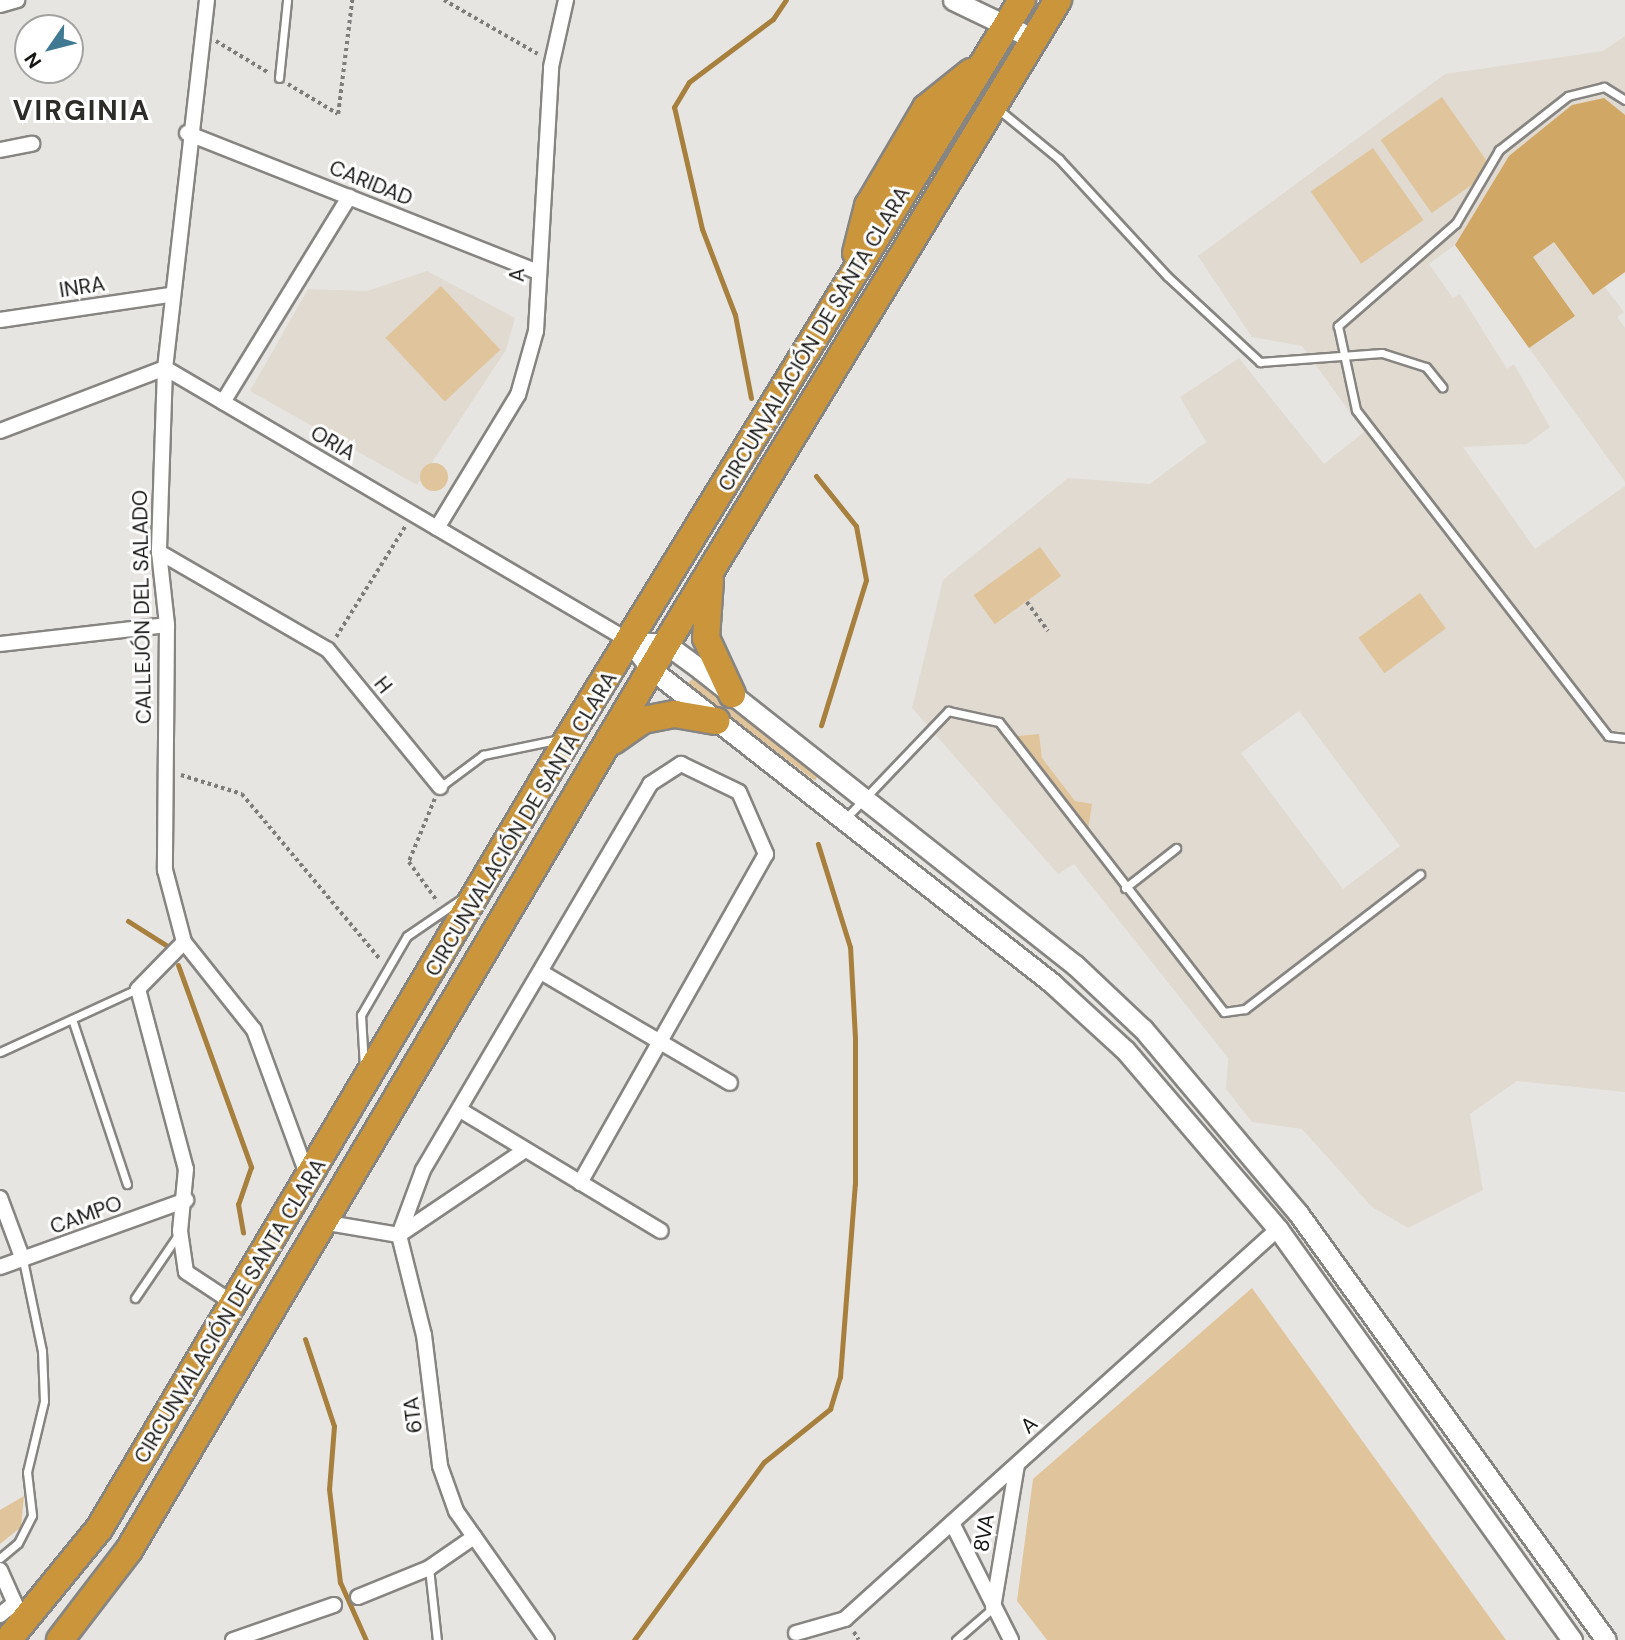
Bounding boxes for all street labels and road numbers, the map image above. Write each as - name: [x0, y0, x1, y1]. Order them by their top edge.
- street label: CARIDAD: [326, 155, 416, 211]
- street label: CIRCUNVALACIÓN DE SANTA CLARA: [713, 182, 915, 496]
- street label: A: [504, 267, 530, 283]
- street label: INRA: [57, 271, 107, 303]
- street label: ORIA: [306, 420, 360, 466]
- street label: CALLEJÓN DEL SALADO: [127, 490, 157, 724]
- street label: CIRCUNVALACIÓN DE SANTA CLARA: [420, 667, 622, 981]
- street label: H: [369, 672, 397, 698]
- street label: CIRCUNVALACIÓN DE SANTA CLARA: [129, 1154, 331, 1468]
- street label: CAMPO: [47, 1190, 125, 1240]
- street label: 6TA: [398, 1395, 428, 1435]
- street label: A: [1015, 1411, 1043, 1439]
- street label: 8VA: [969, 1512, 999, 1554]

